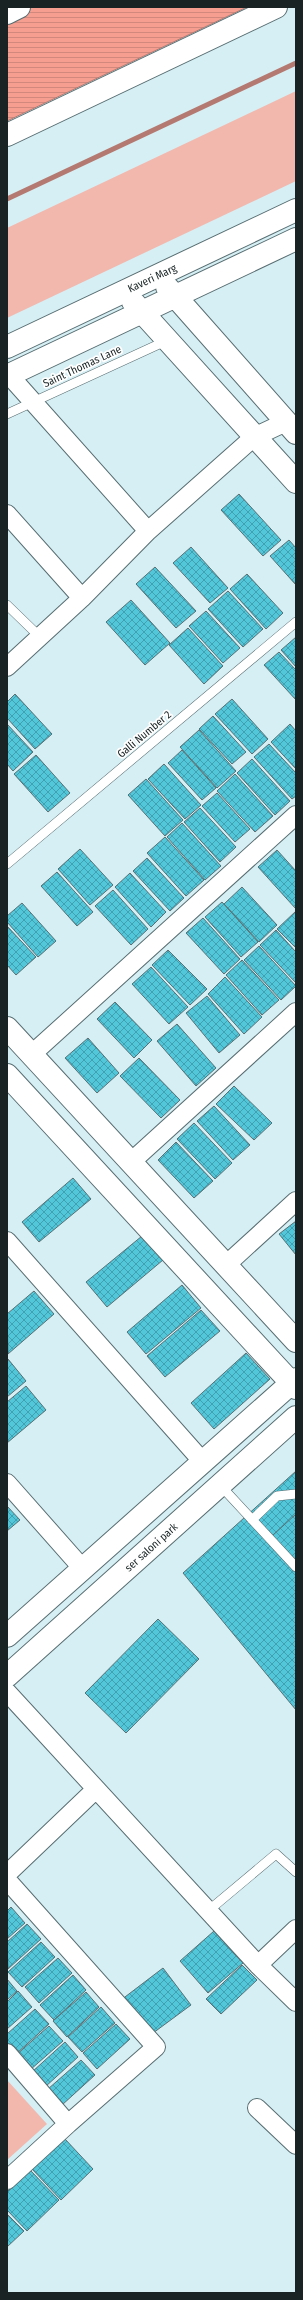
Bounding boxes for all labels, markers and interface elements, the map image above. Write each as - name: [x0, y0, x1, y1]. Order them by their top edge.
- street label: Kaveri Marg: [126, 261, 180, 295]
- street label: Saint Thomas Lane: [41, 343, 123, 390]
- street label: Galli Number 2: [115, 708, 174, 761]
- street label: ser saloni park: [122, 1520, 181, 1574]

